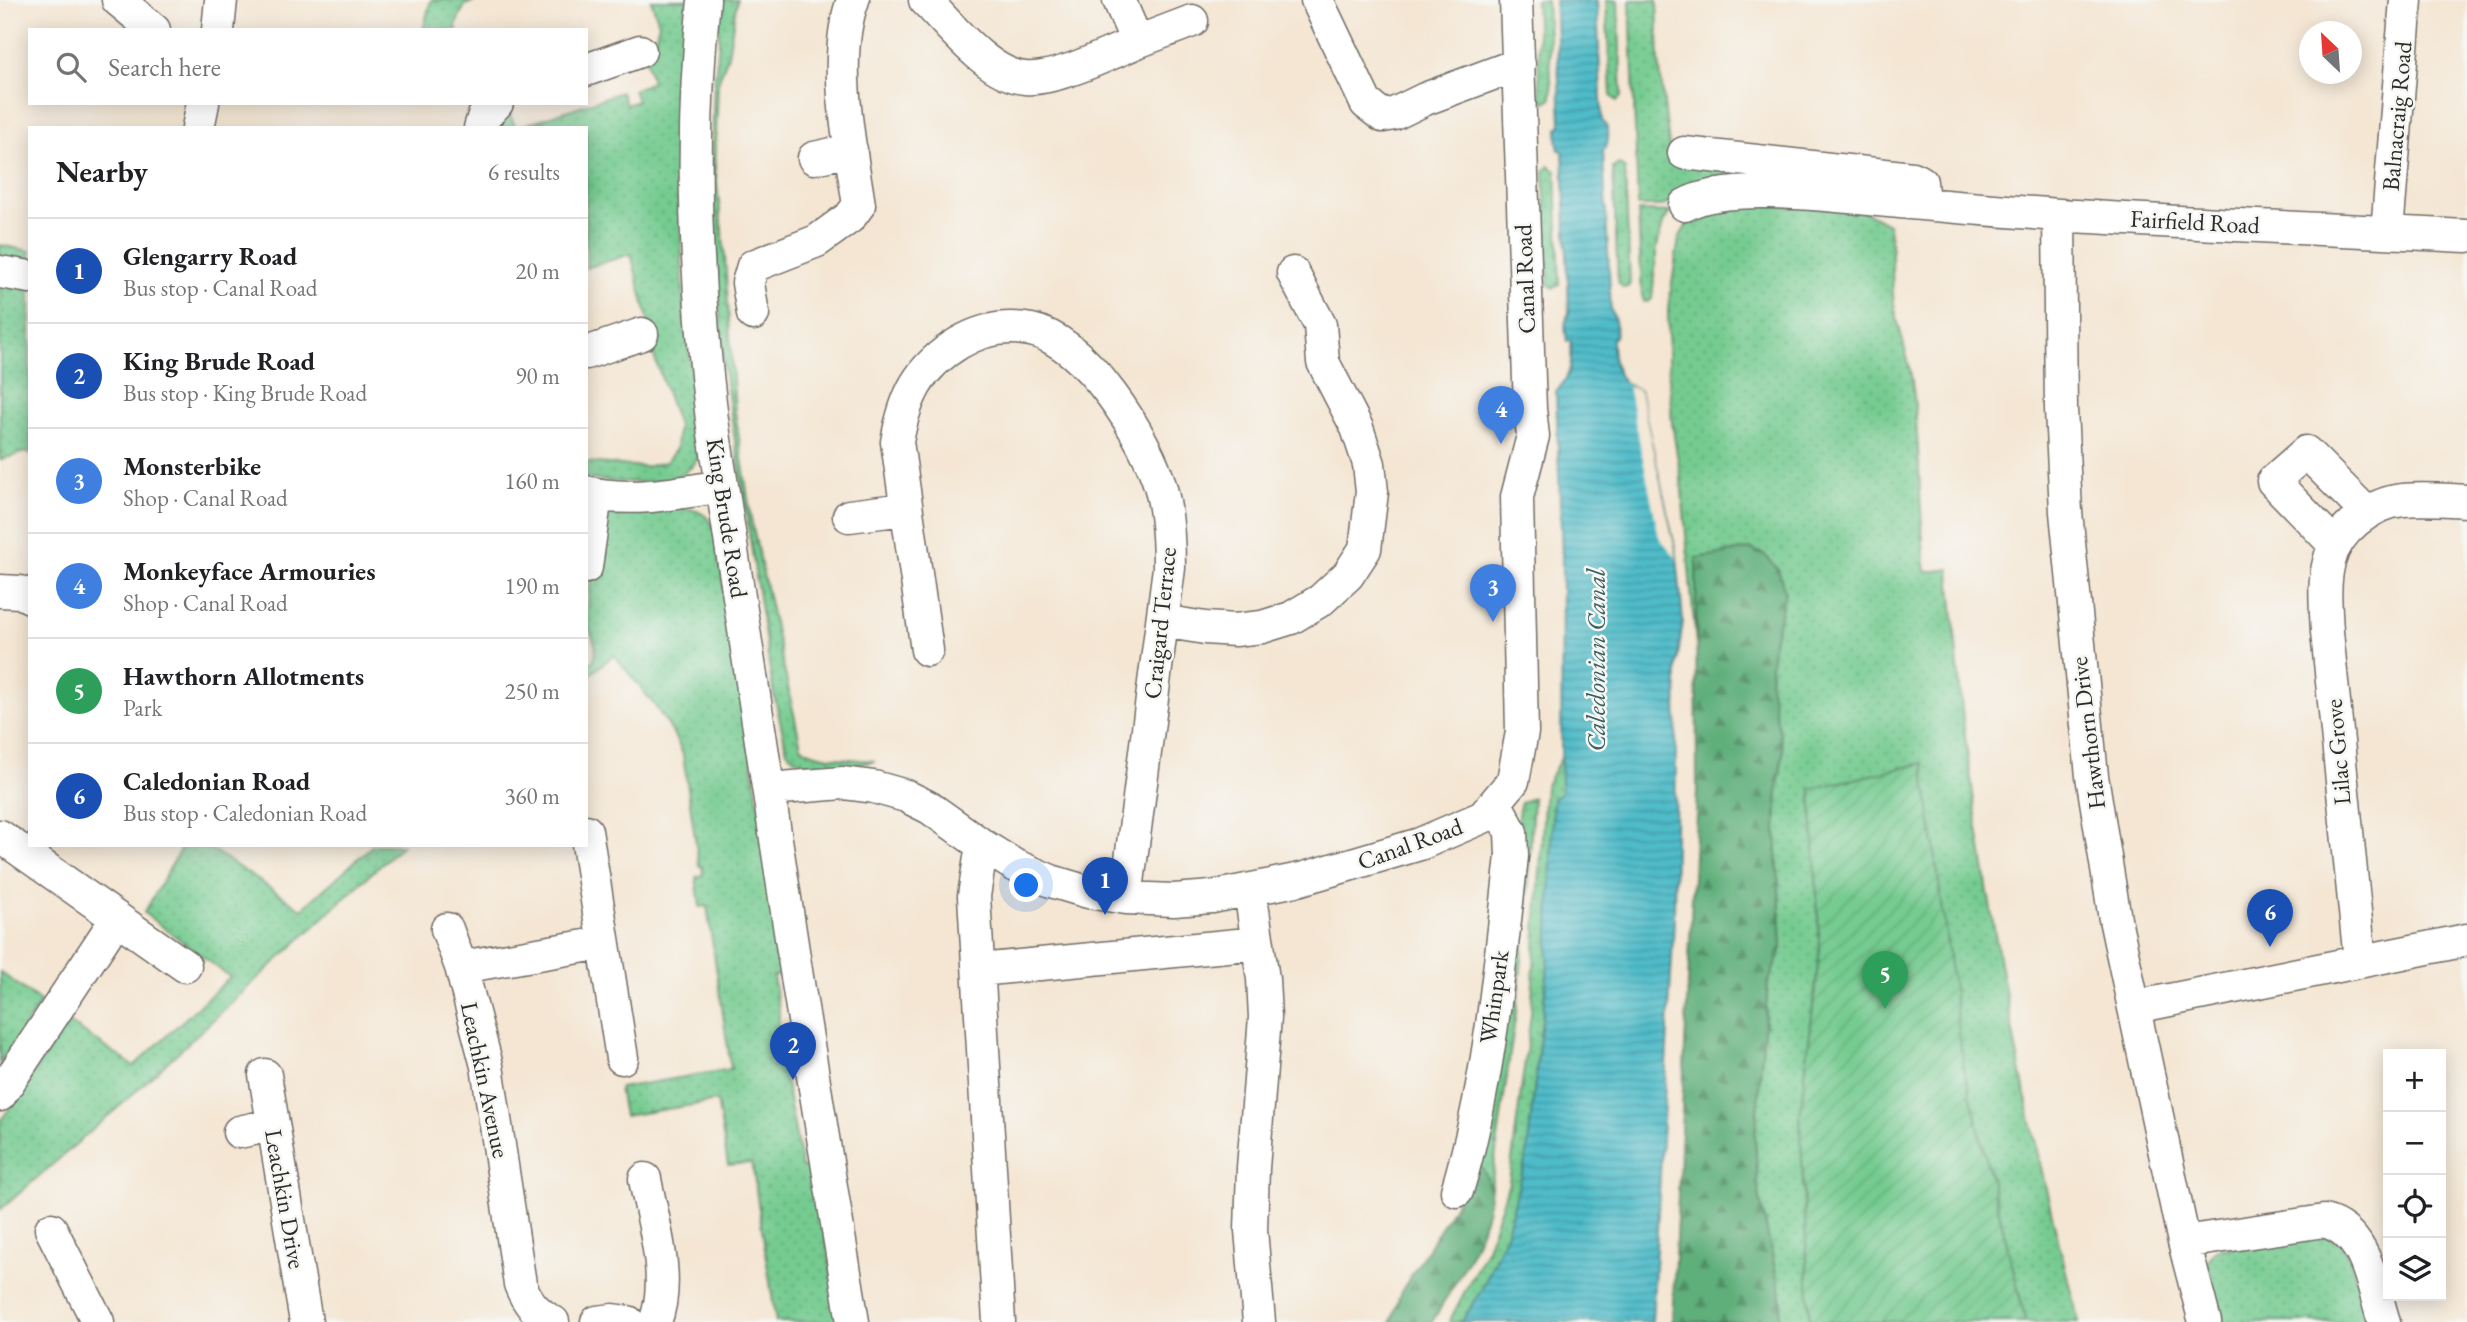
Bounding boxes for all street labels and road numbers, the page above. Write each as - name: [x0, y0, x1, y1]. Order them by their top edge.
- street label: Balnacraig Road: [2375, 39, 2419, 192]
- street label: Fairfield Road: [2129, 203, 2261, 240]
- street label: Canal Road: [1507, 223, 1542, 334]
- street label: King Brude Road: [700, 436, 756, 601]
- street label: Craigard Terrace: [1136, 545, 1183, 700]
- street label: Hawthorn Drive: [2063, 655, 2112, 811]
- street label: Lilac Grove: [2317, 698, 2358, 806]
- street label: Canal Road: [1353, 810, 1467, 877]
- street label: Whinpark: [1472, 948, 1515, 1045]
- street label: Leachkin Avenue: [454, 999, 517, 1161]
- street label: Leachkin Drive: [258, 1127, 313, 1271]

